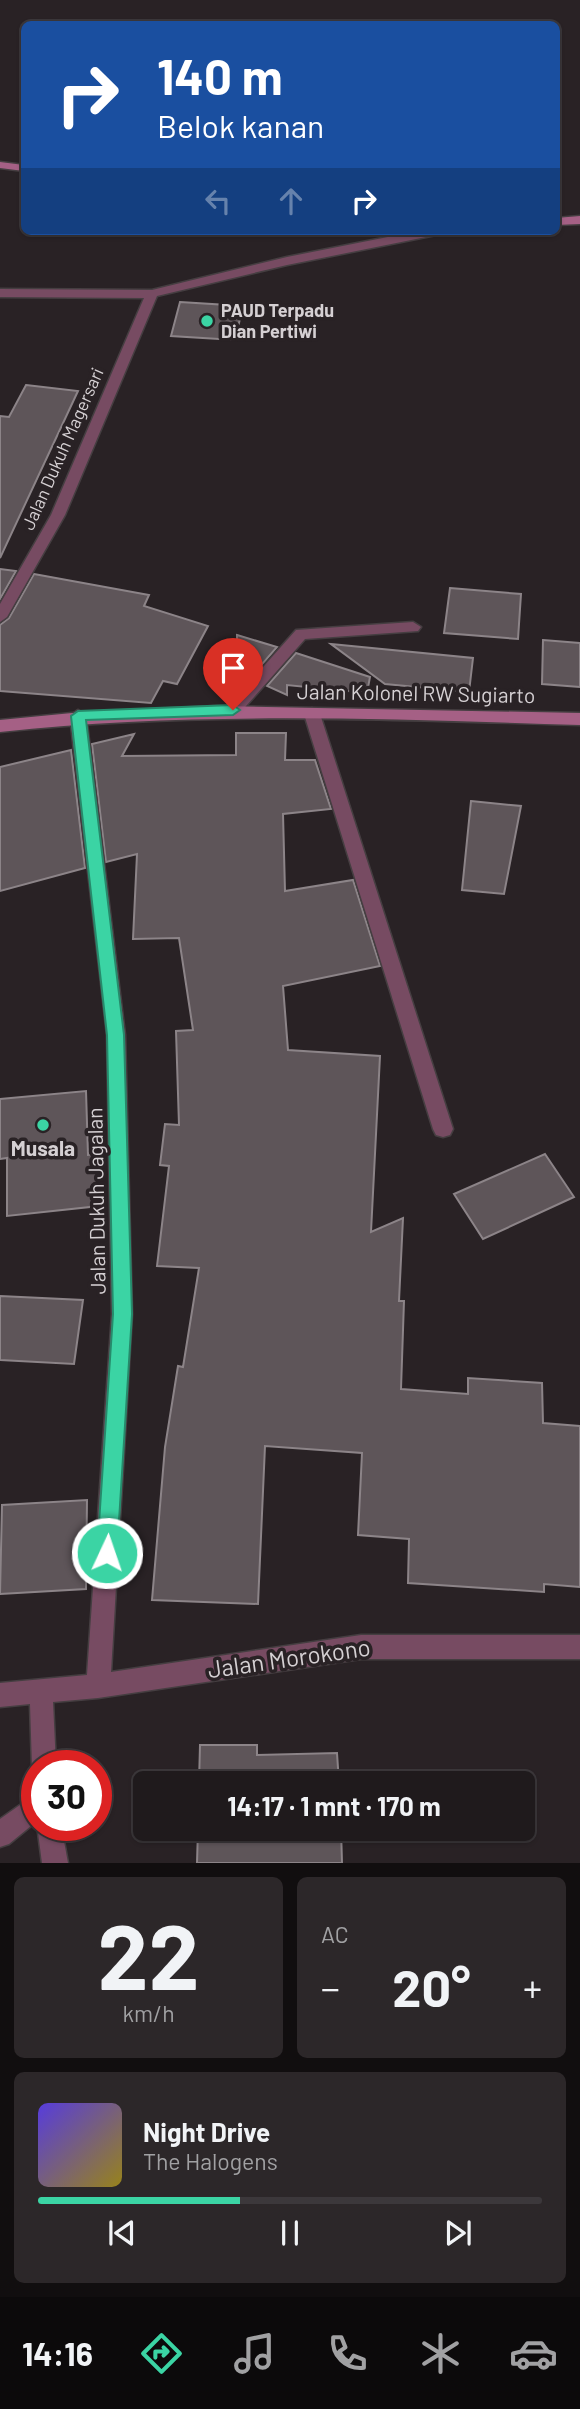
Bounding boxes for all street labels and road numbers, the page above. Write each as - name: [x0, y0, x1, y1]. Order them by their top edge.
- street label: Jalan Dukuh Magersari: [16, 364, 108, 533]
- street label: Jalan Kolonel RW Sugiarto: [297, 678, 535, 707]
- street label: Jalan Dukuh Jagalan: [81, 1107, 110, 1295]
- street label: Jalan Morokono: [206, 1632, 372, 1683]

